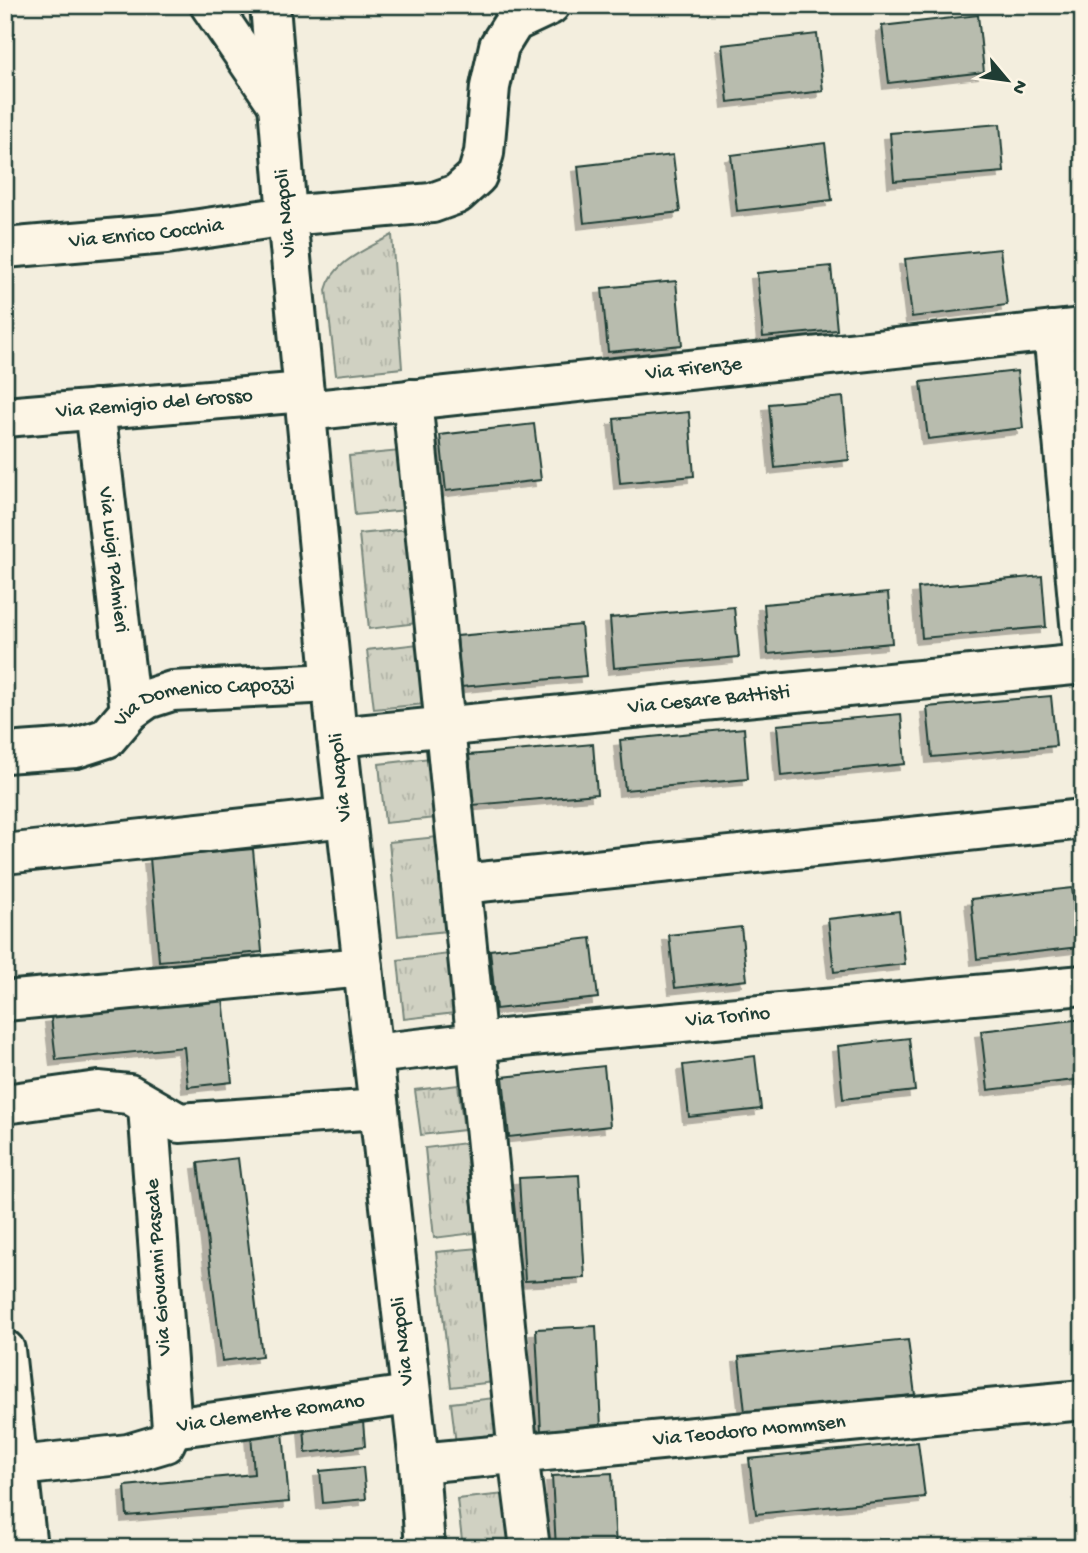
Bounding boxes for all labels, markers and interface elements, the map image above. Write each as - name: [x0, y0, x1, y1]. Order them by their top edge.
- north arrow: [972, 46, 1042, 116]
- text: N: [1006, 76, 1032, 98]
- street label: Via Napoli: [271, 168, 303, 259]
- street label: Via Enrico Cocchia: [67, 213, 226, 255]
- street label: Via Firenze: [643, 352, 744, 387]
- street label: Via Remigio del Grosso: [54, 384, 254, 425]
- street label: Via Luigi Palmieri: [92, 485, 133, 634]
- street label: Via Domenico Capozzi: [108, 672, 295, 734]
- street label: Via Cesare Battisti: [626, 680, 791, 721]
- street label: Via Napoli: [325, 732, 359, 823]
- street label: Via Torino: [684, 1001, 772, 1034]
- street label: Via Giovanni Pascale: [141, 1177, 179, 1357]
- street label: Via Napoli: [387, 1296, 421, 1387]
- street label: Via Clemente Romano: [175, 1389, 367, 1440]
- street label: Via Teodoro Mommsen: [651, 1410, 847, 1453]

